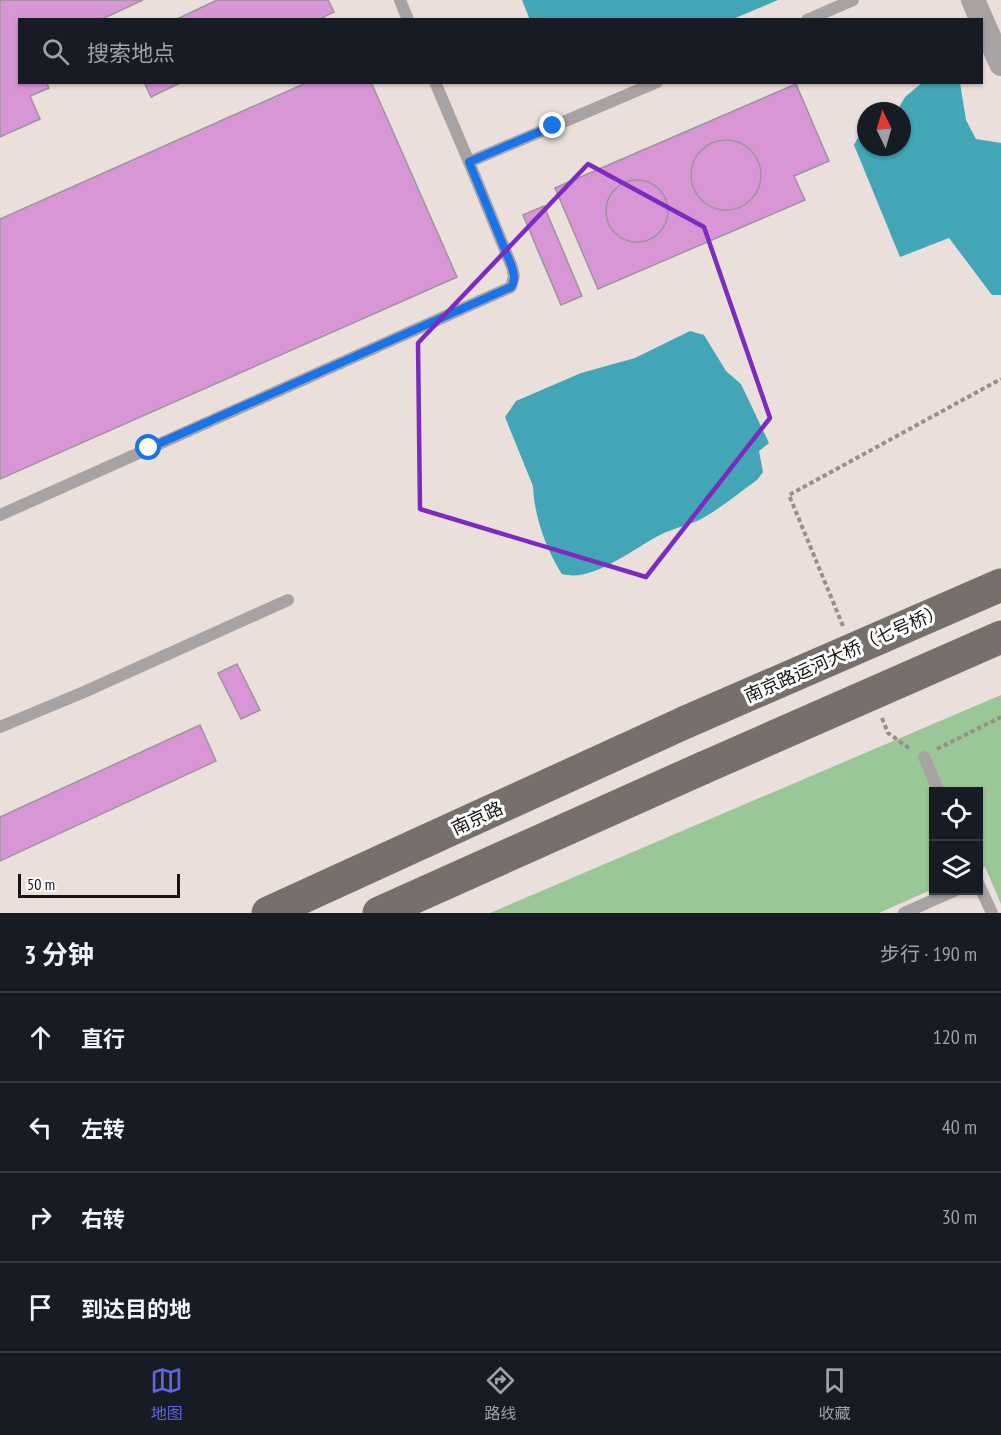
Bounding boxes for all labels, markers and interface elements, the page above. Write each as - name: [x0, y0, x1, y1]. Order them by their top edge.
- search box: [18, 18, 983, 84]
- icon: search: [39, 35, 72, 68]
- text: 搜索地点: [87, 39, 175, 67]
- north arrow: [857, 102, 911, 156]
- route end: [539, 112, 565, 138]
- route start: [135, 434, 161, 460]
- street label: 南京路运河大桥（七号桥）: [741, 599, 947, 707]
- map controls: [929, 787, 983, 895]
- button: locate: [929, 787, 983, 841]
- street label: 南京路: [448, 796, 506, 840]
- button: layers: [929, 841, 983, 895]
- scale bar: [18, 871, 180, 898]
- text: 50 m: [27, 874, 55, 894]
- text: 3 分钟: [24, 938, 94, 971]
- text: 步行 · 190 m: [880, 941, 977, 967]
- icon: ahead: [24, 1021, 57, 1054]
- text: 120 m: [933, 1024, 977, 1050]
- text: 直行: [81, 1025, 125, 1053]
- icon: left: [24, 1111, 57, 1144]
- text: 40 m: [942, 1114, 977, 1140]
- text: 左转: [81, 1115, 125, 1143]
- icon: right: [24, 1201, 57, 1234]
- text: 30 m: [942, 1204, 977, 1230]
- text: 右转: [81, 1205, 125, 1233]
- icon: arrive: [24, 1291, 57, 1324]
- text: 到达目的地: [81, 1295, 191, 1323]
- tab: 地图: [150, 1364, 183, 1424]
- tab: 路线: [484, 1364, 517, 1424]
- tab: 收藏: [818, 1364, 851, 1424]

